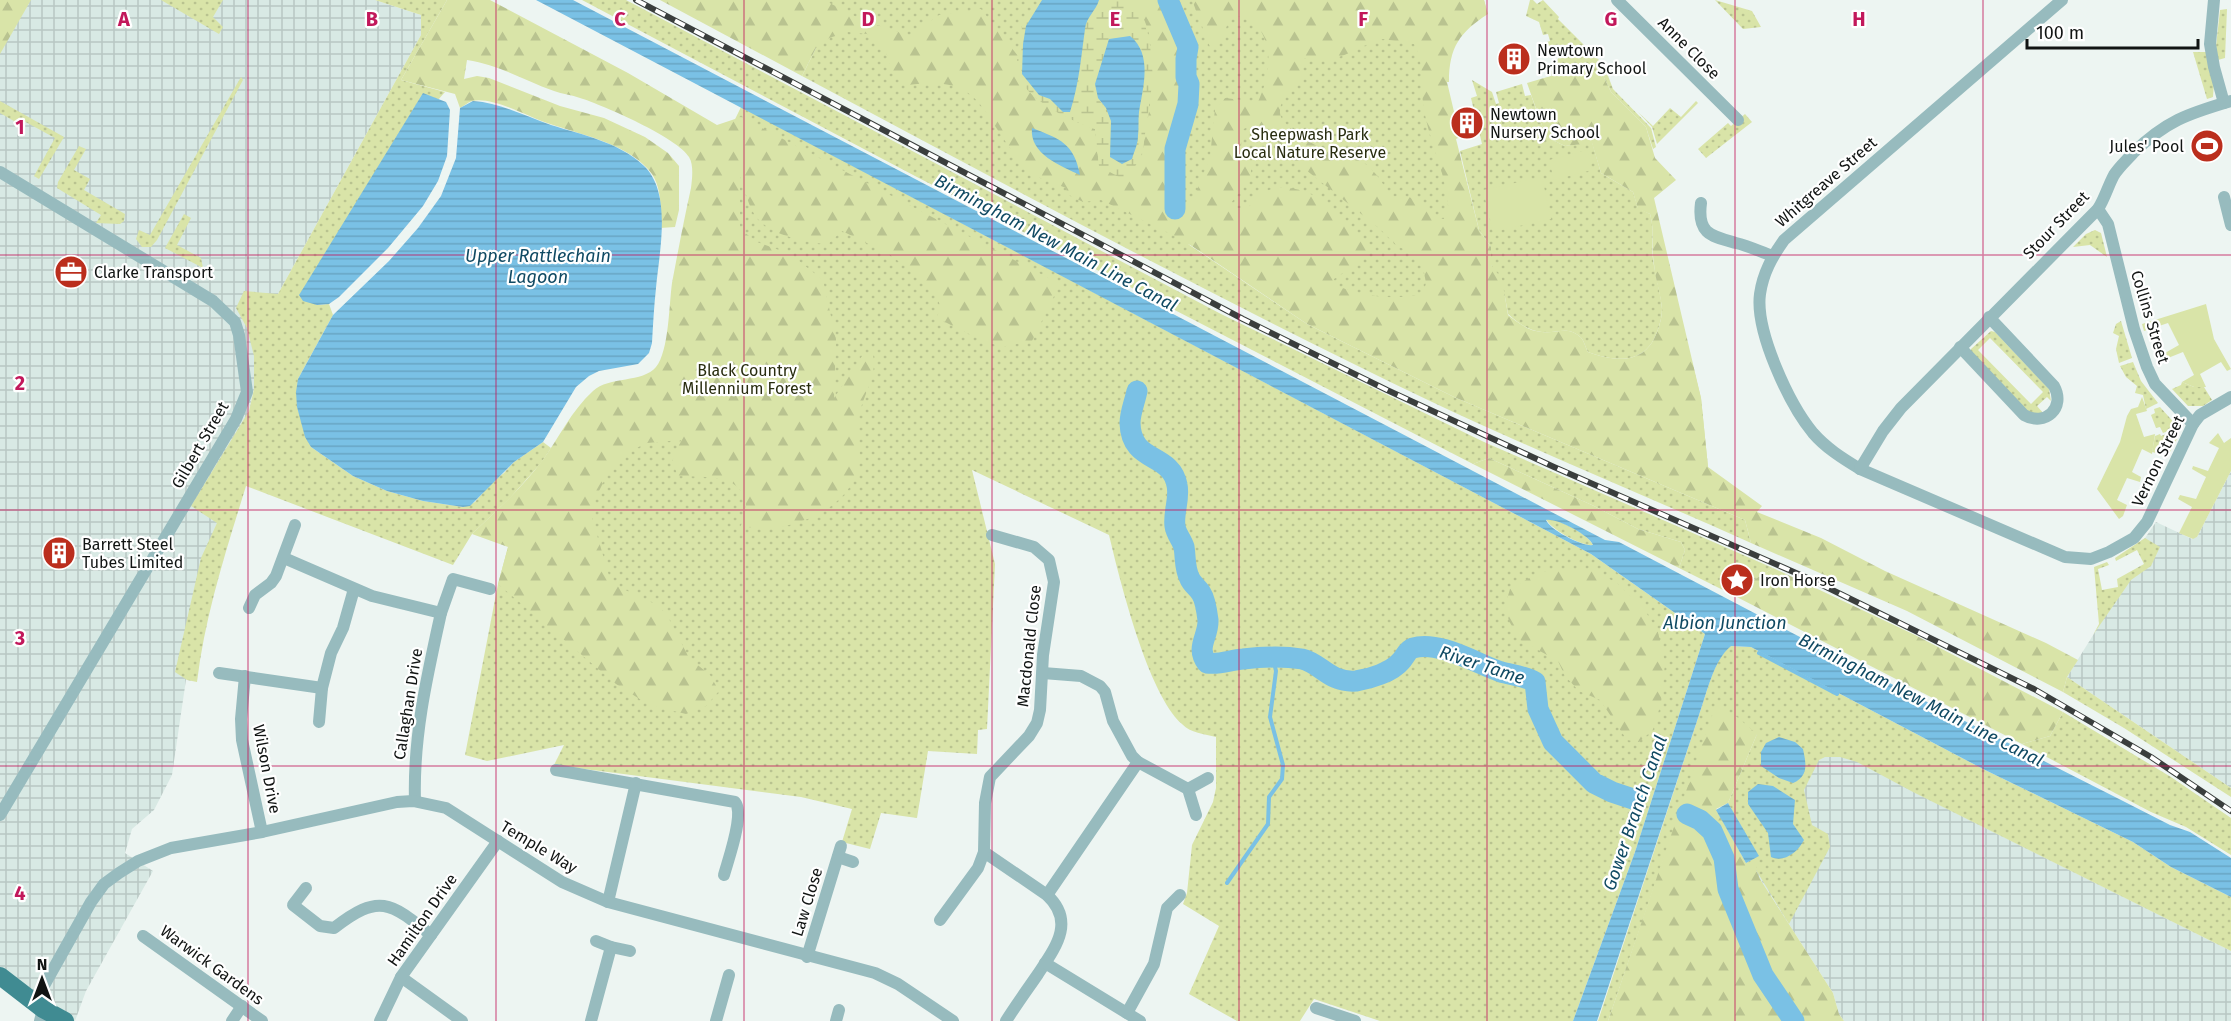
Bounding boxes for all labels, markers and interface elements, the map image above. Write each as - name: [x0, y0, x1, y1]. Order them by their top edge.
- text: A: [117, 7, 131, 31]
- text: B: [366, 7, 378, 31]
- text: C: [614, 7, 626, 31]
- text: D: [861, 7, 875, 31]
- text: E: [1110, 7, 1120, 31]
- text: F: [1358, 7, 1368, 31]
- text: G: [1605, 7, 1617, 31]
- text: H: [1852, 7, 1866, 31]
- scale bar: [2027, 12, 2198, 50]
- street label: Anne Close: [1654, 13, 1724, 83]
- text: 100 m: [2036, 22, 2084, 44]
- building icon: Newtown Primary School: [1496, 41, 1532, 77]
- place label: Newtown Primary School: [1537, 41, 1647, 78]
- building icon: Newtown Nursery School: [1449, 105, 1485, 141]
- place label: Newtown Nursery School: [1490, 105, 1600, 142]
- text: 1: [15, 115, 25, 139]
- park label: Sheepwash Park Local Nature Reserve: [1234, 125, 1386, 162]
- sports icon: Jules' Pool: [2189, 128, 2225, 164]
- street label: Whitgreave Street: [1772, 133, 1881, 231]
- place label: Jules' Pool: [2109, 137, 2184, 156]
- water label: Birmingham New Main Line Canal: [931, 170, 1181, 316]
- street label: Stour Street: [2019, 187, 2093, 263]
- water label: Upper Rattlechain Lagoon: [465, 245, 611, 288]
- office icon: Clarke Transport: [53, 254, 89, 290]
- place label: Clarke Transport: [94, 263, 213, 282]
- street label: Collins Street: [2127, 268, 2173, 366]
- park label: Black Country Millennium Forest: [682, 361, 812, 398]
- text: 2: [15, 371, 25, 395]
- street label: Gilbert Street: [167, 398, 233, 492]
- street label: Vernon Street: [2128, 412, 2188, 510]
- building icon: Barrett Steel Tubes Limited: [41, 535, 77, 571]
- place label: Barrett Steel Tubes Limited: [82, 535, 183, 572]
- place icon: Iron Horse: [1719, 562, 1755, 598]
- place label: Iron Horse: [1760, 571, 1836, 590]
- street label: Macdonald Close: [1013, 584, 1045, 708]
- water label: Albion Junction: [1662, 612, 1787, 634]
- text: 3: [14, 626, 25, 650]
- water label: Birmingham New Main Line Canal: [1795, 629, 2047, 771]
- water label: River Tame: [1437, 641, 1527, 689]
- street label: Callaghan Drive: [390, 647, 426, 761]
- street label: Wilson Drive: [249, 723, 285, 815]
- water label: Gower Branch Canal: [1598, 733, 1672, 893]
- street label: Temple Way: [497, 817, 581, 877]
- street label: Law Close: [788, 865, 826, 939]
- street label: Hamilton Drive: [383, 870, 461, 970]
- text: 4: [14, 881, 26, 905]
- street label: Warwick Gardens: [157, 921, 267, 1009]
- north arrow: [12, 949, 72, 1009]
- text: N: [37, 955, 47, 974]

